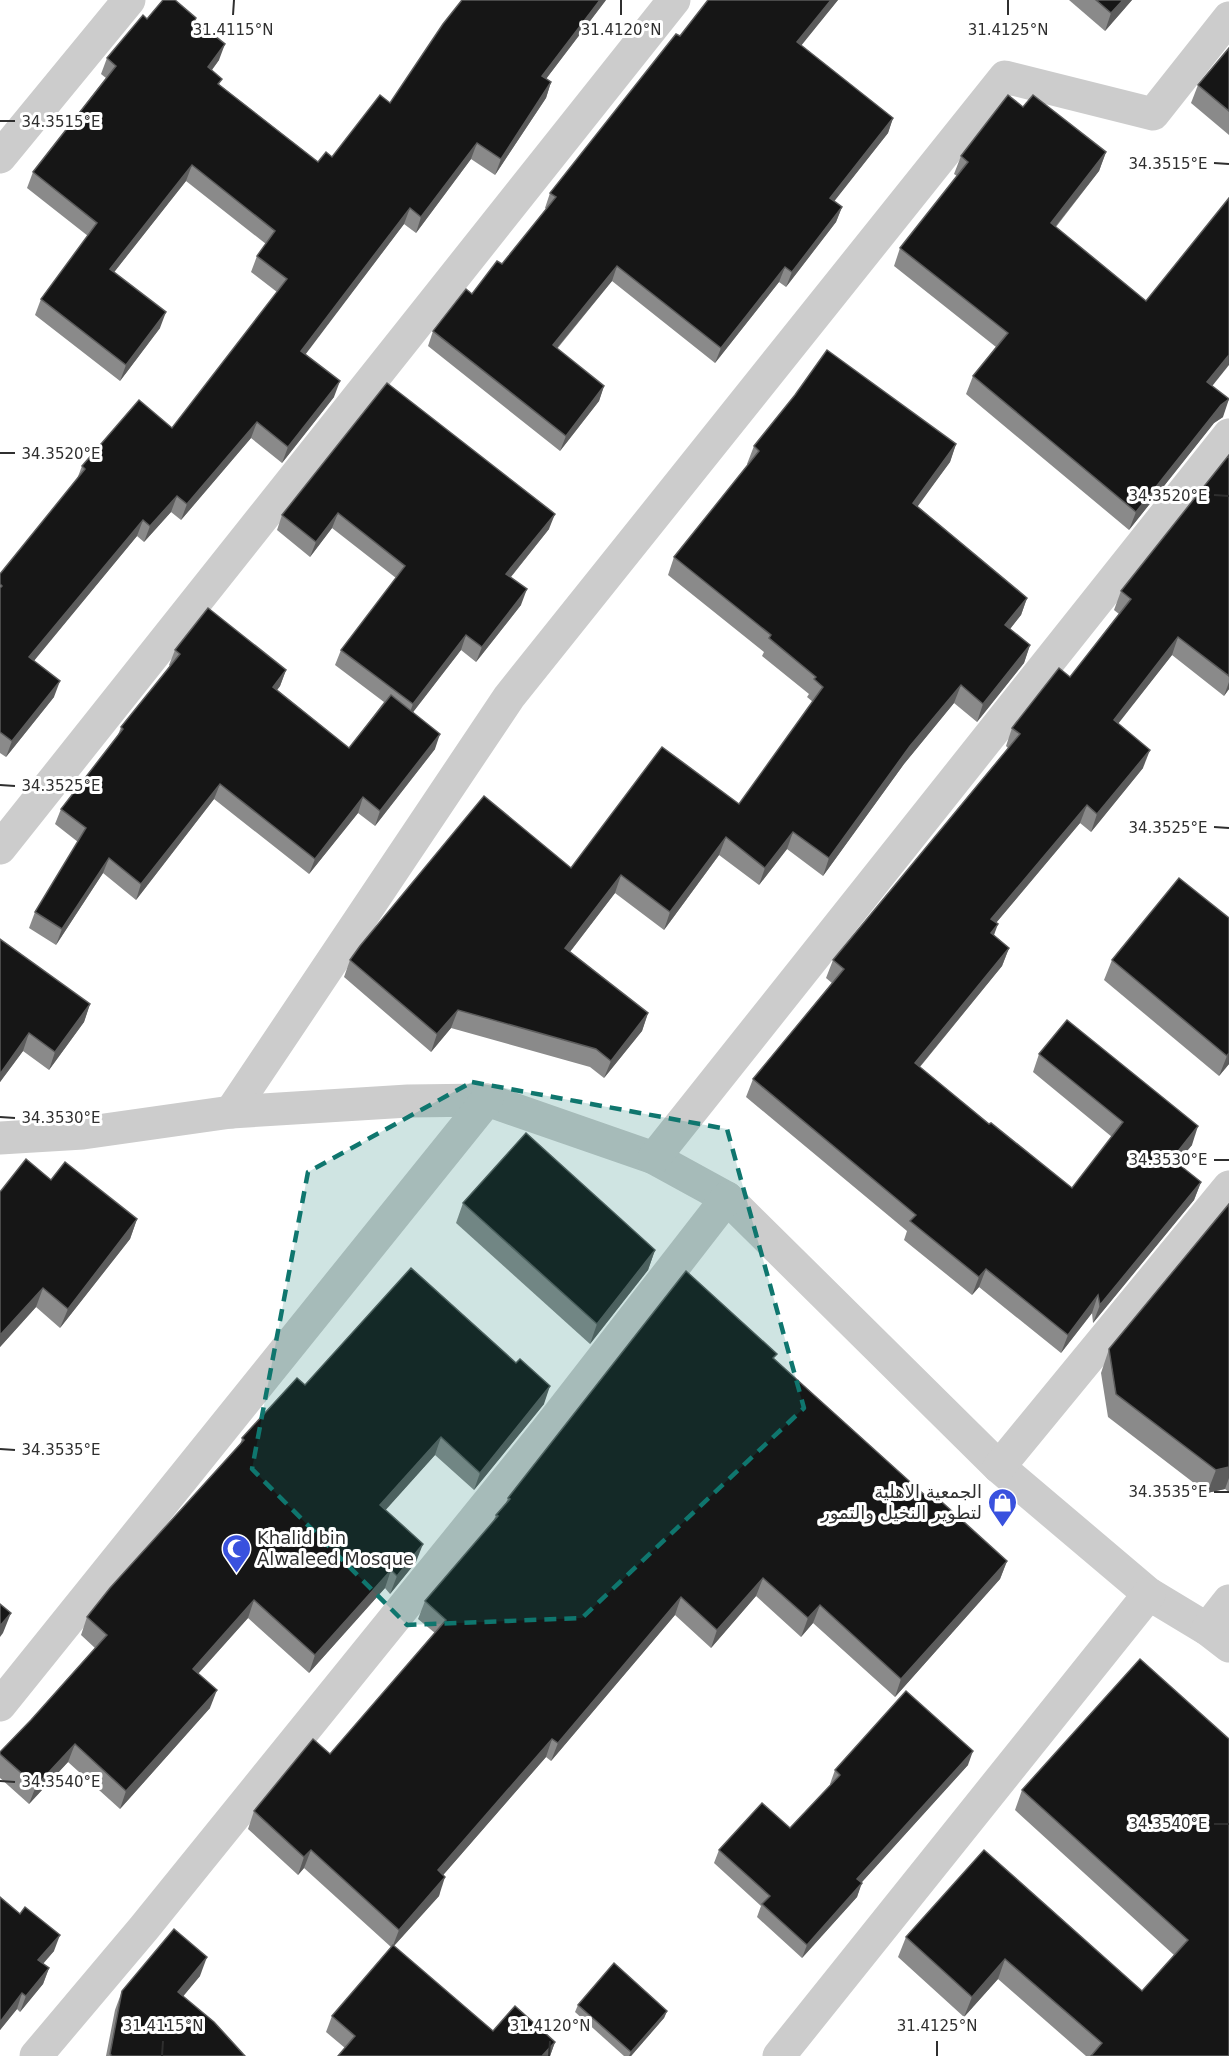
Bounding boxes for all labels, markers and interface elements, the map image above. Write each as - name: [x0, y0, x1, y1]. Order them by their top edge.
- text: 31.4115°N: [193, 21, 273, 39]
- text: 31.4120°N: [581, 21, 661, 39]
- text: 31.4125°N: [968, 21, 1048, 39]
- text: 34.3515°E: [21, 113, 101, 131]
- text: 34.3515°E: [1128, 155, 1208, 173]
- text: 34.3520°E: [21, 445, 101, 463]
- text: 34.3520°E: [1128, 487, 1208, 505]
- text: 34.3525°E: [21, 777, 101, 795]
- text: 34.3525°E: [1128, 819, 1208, 837]
- text: 34.3530°E: [21, 1109, 101, 1127]
- text: 34.3530°E: [1128, 1151, 1208, 1169]
- text: 34.3535°E: [21, 1441, 101, 1459]
- place label: الجمعية الاهلية لتطوير النخيل والتمور: [820, 1481, 982, 1524]
- text: 34.3535°E: [1128, 1483, 1208, 1501]
- shop icon: الجمعية الاهلية لتطوير النخيل والتمور: [987, 1486, 1019, 1528]
- place label: Khalid bin Alwaleed Mosque: [257, 1527, 414, 1569]
- mosque icon: Khalid bin Alwaleed Mosque: [220, 1532, 252, 1574]
- text: 34.3540°E: [21, 1773, 101, 1791]
- text: 34.3540°E: [1128, 1815, 1208, 1833]
- text: 31.4115°N: [123, 2017, 203, 2035]
- text: 31.4120°N: [510, 2017, 590, 2035]
- text: 31.4125°N: [897, 2017, 977, 2035]

